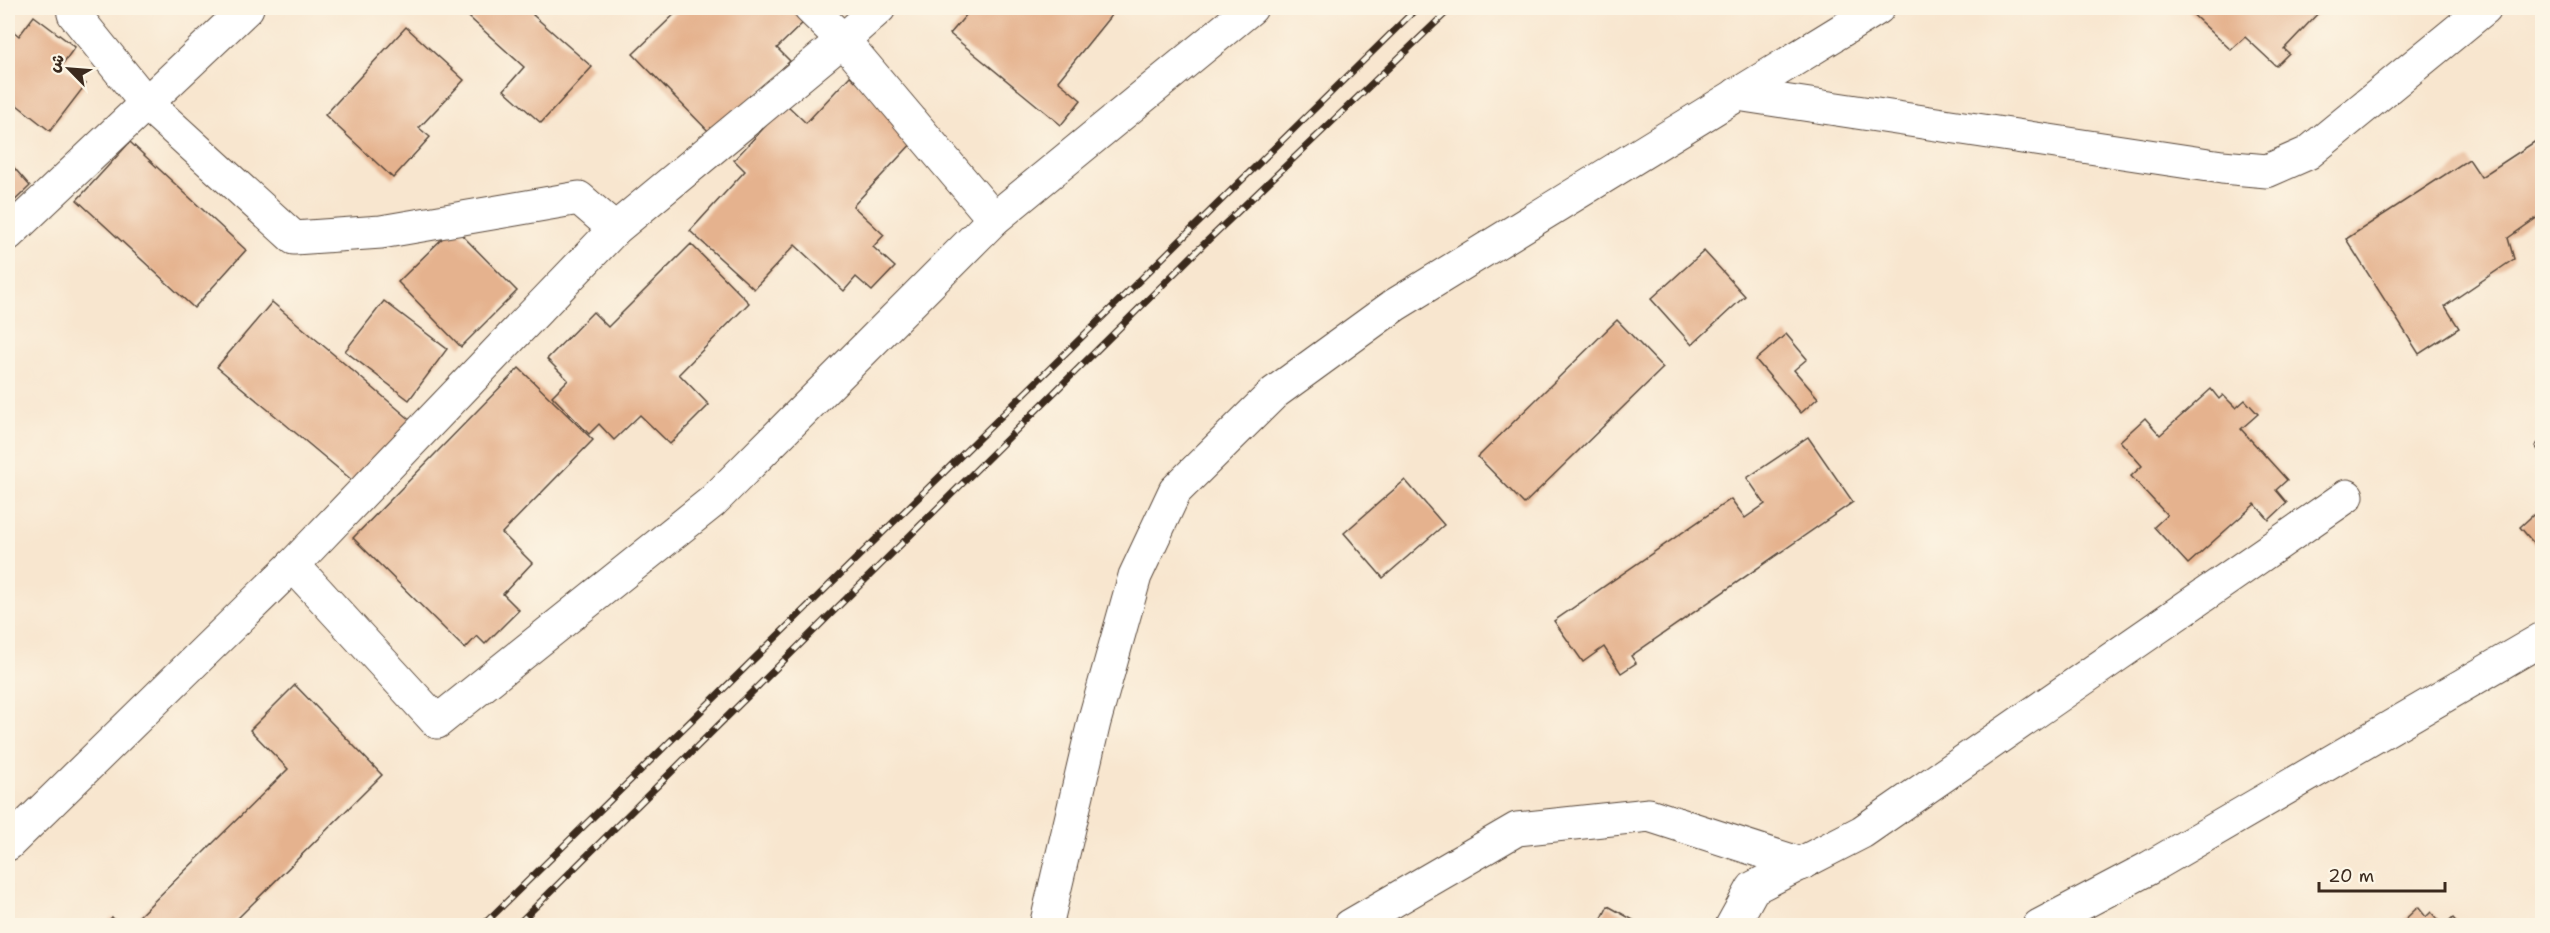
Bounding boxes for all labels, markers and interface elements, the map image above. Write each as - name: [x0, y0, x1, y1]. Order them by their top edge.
- north arrow: [39, 39, 99, 99]
- text: ش: [43, 50, 69, 75]
- scale bar: [2319, 855, 2445, 893]
- text: 20 m: [2328, 864, 2374, 888]

